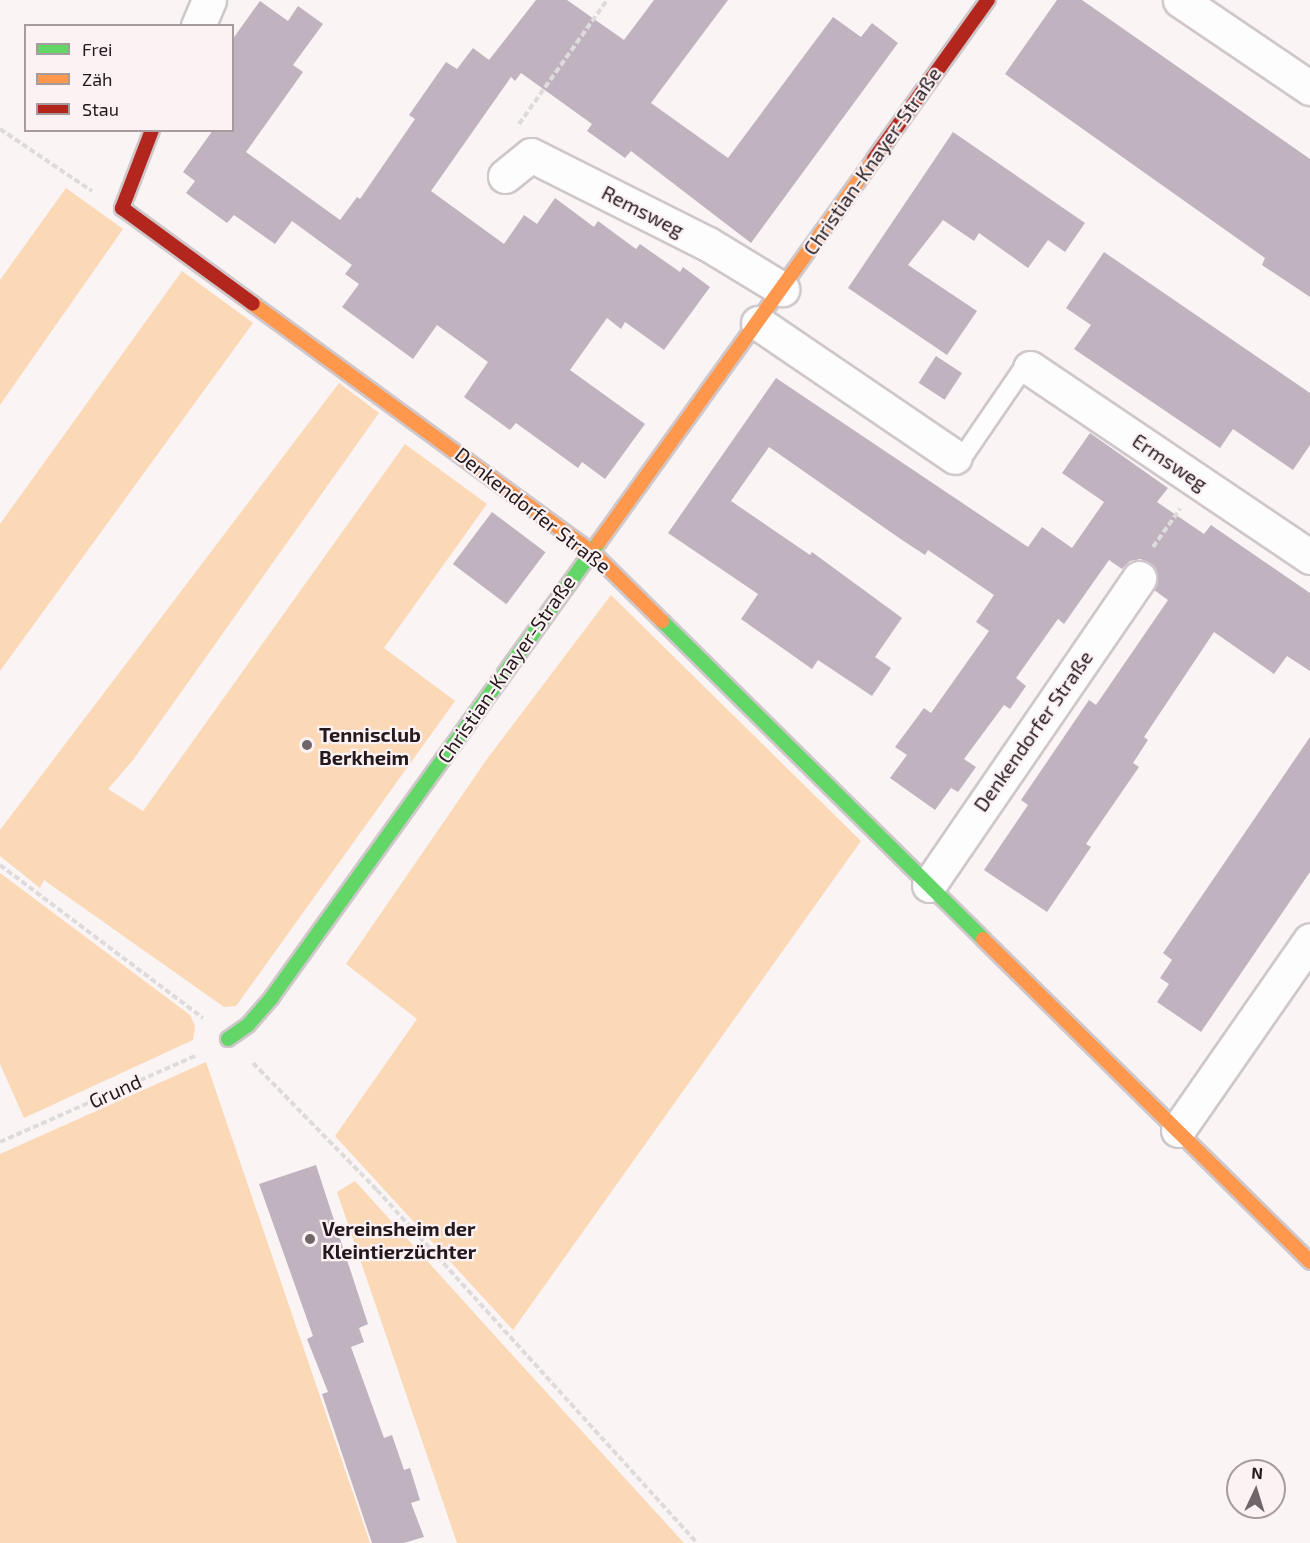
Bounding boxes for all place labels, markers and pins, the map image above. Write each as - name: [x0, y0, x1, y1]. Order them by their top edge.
- place label: Tennisclub Berkheim: [319, 722, 421, 769]
- marker: Tennisclub Berkheim: [300, 738, 314, 752]
- place label: Vereinsheim der Kleintierzüchter: [322, 1216, 476, 1263]
- marker: Vereinsheim der Kleintierzüchter: [303, 1232, 317, 1246]

